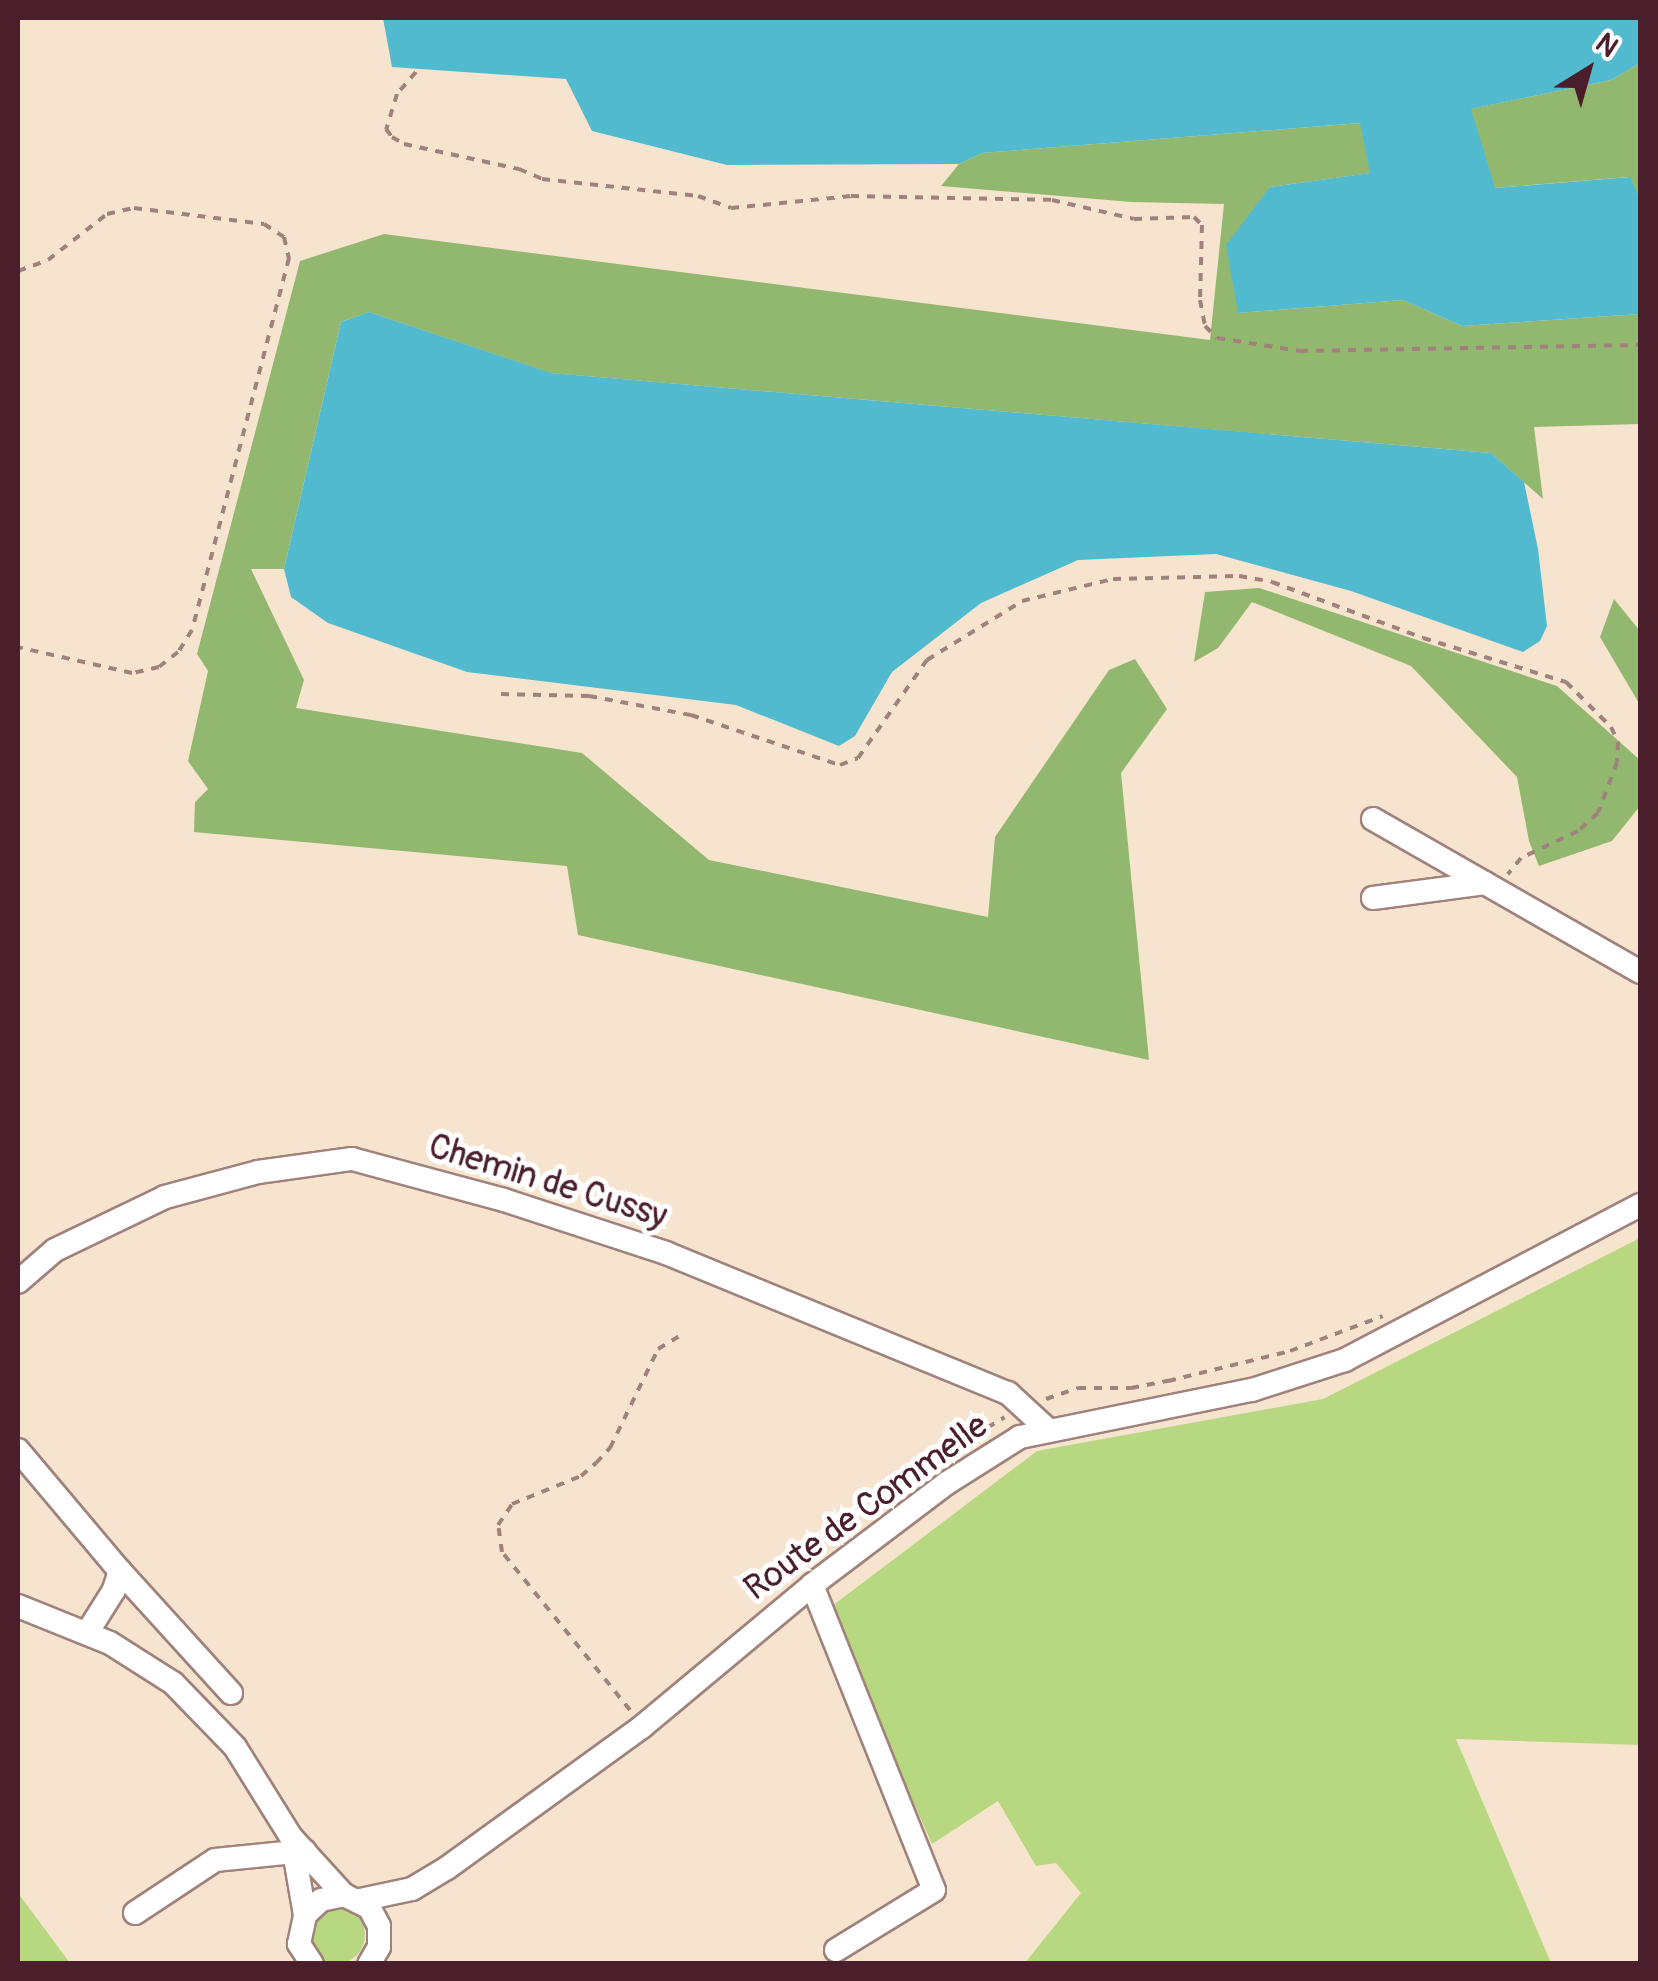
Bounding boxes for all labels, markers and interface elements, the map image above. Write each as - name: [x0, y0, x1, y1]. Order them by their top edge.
- north arrow: [1538, 20, 1638, 120]
- text: N: [1588, 26, 1624, 65]
- street label: Chemin de Cussy: [424, 1125, 672, 1237]
- street label: Route de Commelle: [736, 1405, 996, 1609]

